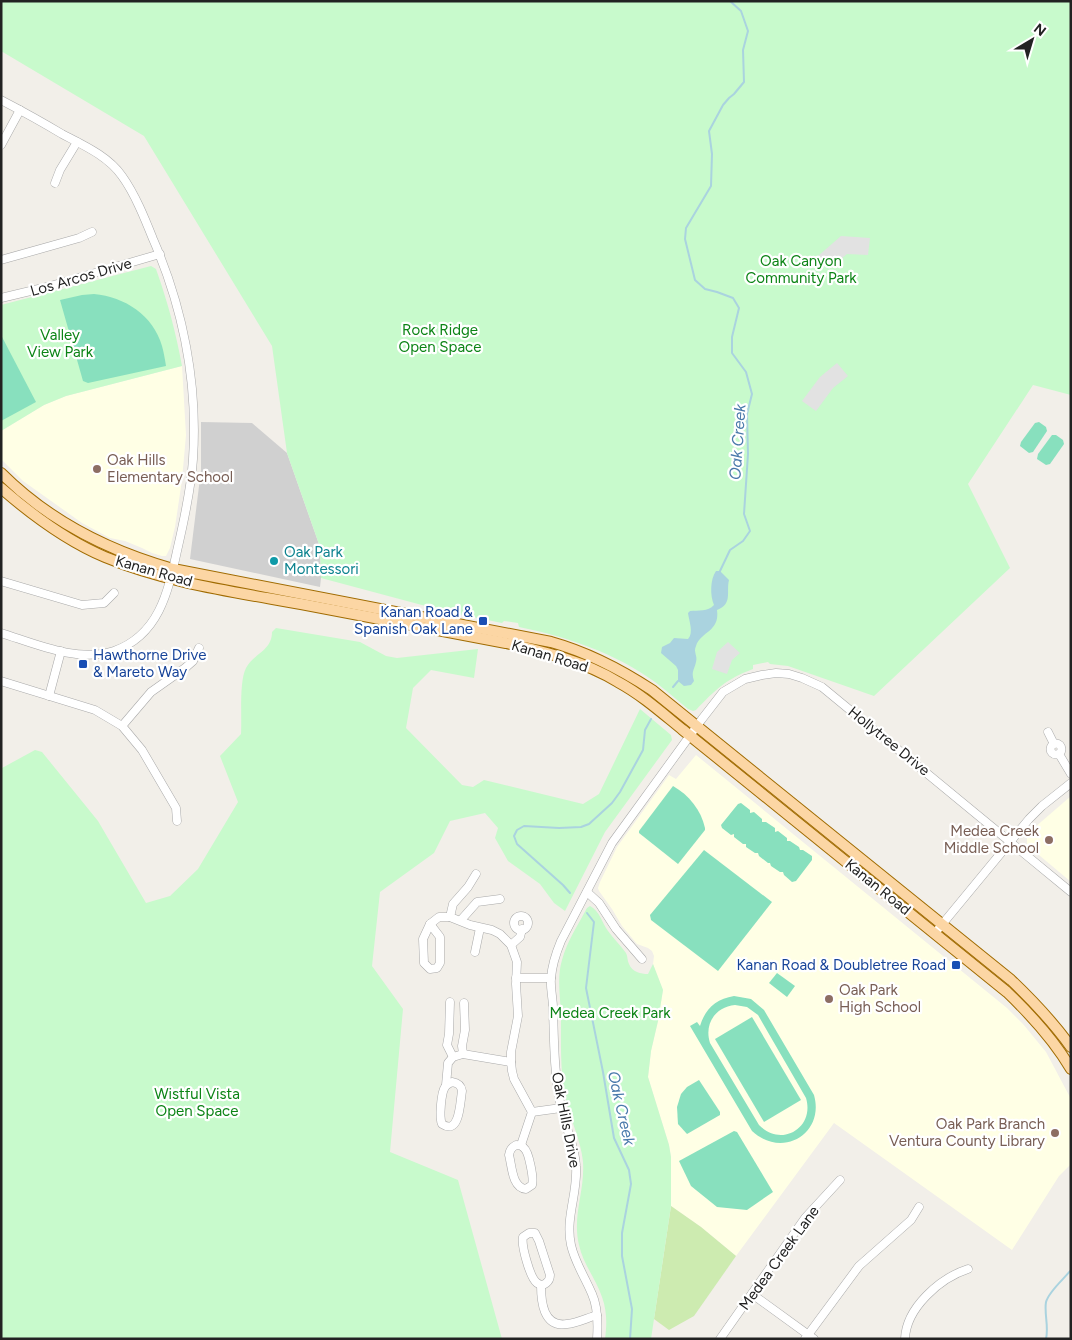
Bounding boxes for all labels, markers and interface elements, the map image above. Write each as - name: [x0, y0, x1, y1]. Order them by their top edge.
- north arrow: [1007, 15, 1057, 65]
- text: N: [1030, 20, 1049, 40]
- park label: Oak Canyon Community Park: [745, 252, 857, 287]
- street label: Los Arcos Drive: [28, 254, 134, 300]
- park label: Rock Ridge Open Space: [399, 321, 481, 356]
- park label: Valley View Park: [27, 326, 94, 361]
- water label: Oak Creek: [725, 402, 750, 481]
- place label: Oak Hills Elementary School: [107, 451, 233, 486]
- marker: Oak Hills Elementary School: [91, 463, 103, 475]
- place label: Oak Park Montessori: [284, 543, 359, 578]
- street label: Kanan Road: [113, 551, 195, 591]
- marker: Oak Park Montessori: [268, 555, 280, 567]
- place label: Kanan Road & Spanish Oak Lane: [354, 603, 473, 638]
- marker: Kanan Road & Spanish Oak Lane: [477, 615, 489, 627]
- street label: Kanan Road: [509, 636, 591, 676]
- place label: Hawthorne Drive & Mareto Way: [93, 646, 206, 681]
- marker: Hawthorne Drive & Mareto Way: [77, 658, 89, 670]
- street label: Hollytree Drive: [844, 703, 934, 779]
- place label: Medea Creek Middle School: [944, 822, 1040, 857]
- marker: Medea Creek Middle School: [1043, 834, 1055, 846]
- street label: Kanan Road: [842, 855, 914, 919]
- place label: Kanan Road & Doubletree Road: [737, 956, 946, 974]
- marker: Kanan Road & Doubletree Road: [950, 959, 962, 971]
- place label: Oak Park High School: [839, 981, 921, 1016]
- marker: Oak Park High School: [823, 993, 835, 1005]
- park label: Medea Creek Park: [550, 1004, 671, 1022]
- water label: Oak Creek: [604, 1069, 640, 1148]
- street label: Oak Hills Drive: [548, 1071, 584, 1169]
- park label: Wistful Vista Open Space: [154, 1085, 240, 1120]
- place label: Oak Park Branch Ventura County Library: [889, 1115, 1045, 1150]
- marker: Oak Park Branch Ventura County Library: [1049, 1127, 1061, 1139]
- street label: Medea Creek Lane: [735, 1202, 823, 1314]

